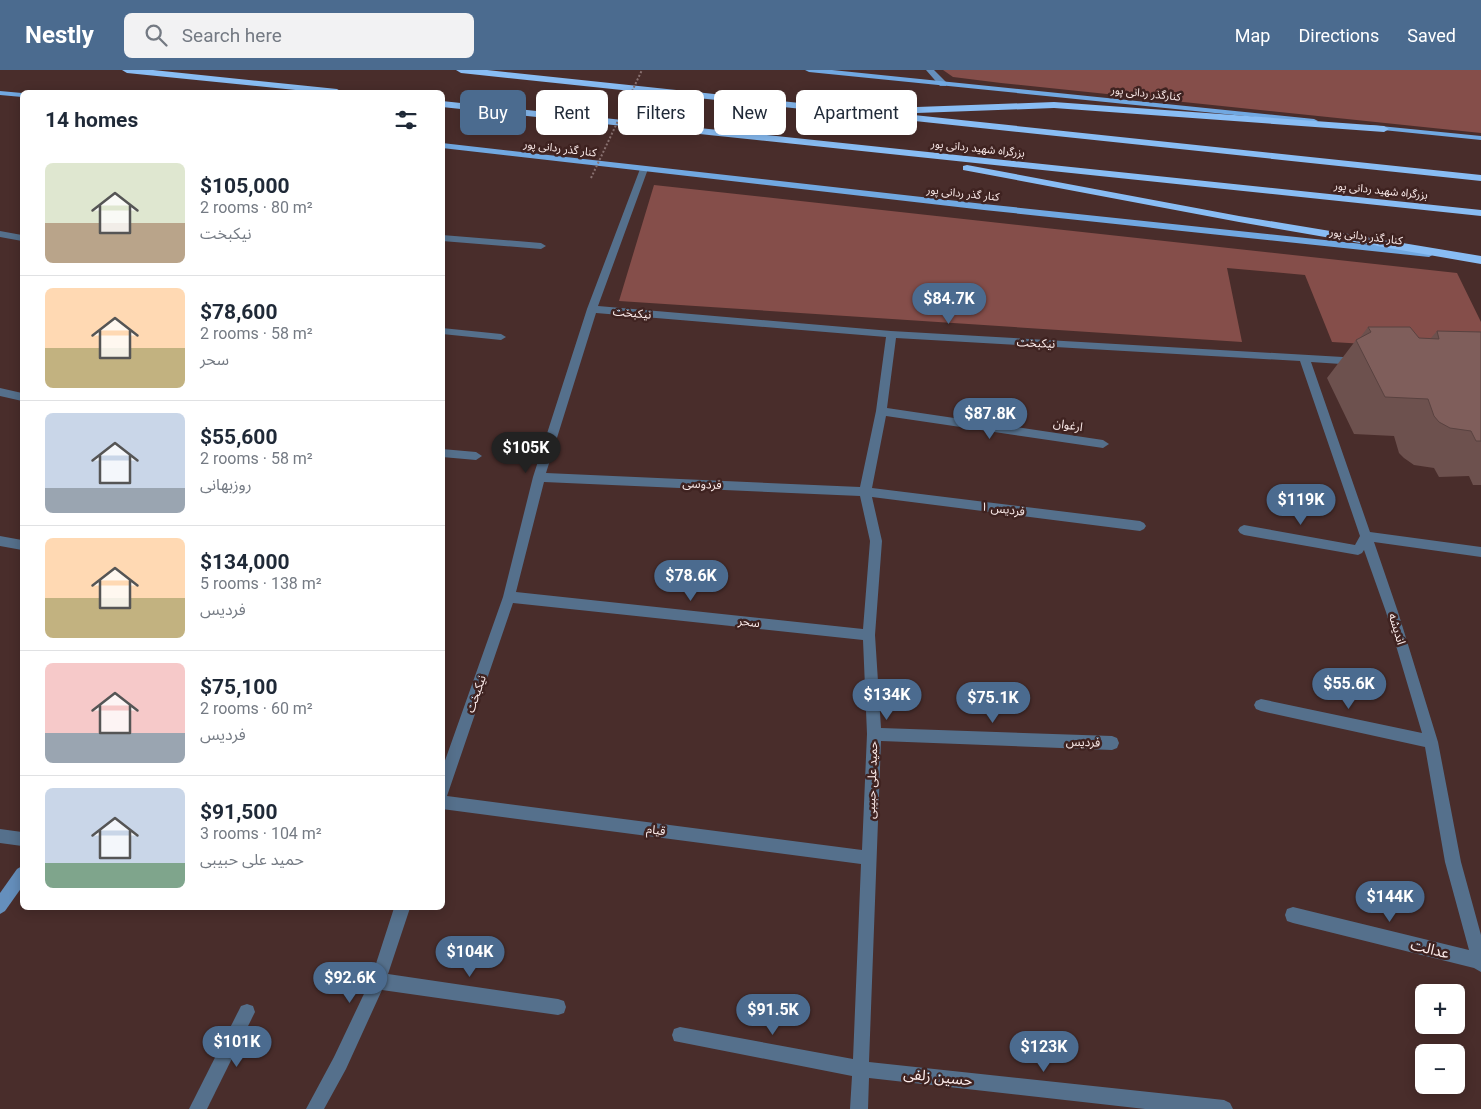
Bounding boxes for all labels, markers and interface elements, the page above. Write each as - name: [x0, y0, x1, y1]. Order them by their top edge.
- search box: [124, 13, 474, 58]
- text: Nestly: [25, 21, 94, 49]
- icon: search: [142, 21, 170, 49]
- text: Search here: [182, 24, 282, 47]
- text: Map: [1235, 25, 1270, 46]
- text: Directions: [1298, 25, 1379, 46]
- text: Saved: [1407, 25, 1456, 46]
- street label: کنارگذر ردانی پور: [1109, 83, 1182, 105]
- chip: Buy: [460, 90, 526, 135]
- chip: Rent: [536, 90, 608, 135]
- chip: Filters: [618, 90, 704, 135]
- chip: New: [714, 90, 786, 135]
- chip: Apartment: [796, 90, 917, 135]
- icon: filters: [392, 106, 420, 134]
- text: 14 homes: [45, 108, 138, 132]
- street label: کنار گذر ردانی پور: [522, 137, 598, 161]
- street label: بزرگراه شهید ردانی پور: [929, 137, 1025, 161]
- text: $105,000: [200, 174, 290, 198]
- street label: بزرگراه شهید ردانی پور: [1332, 179, 1428, 203]
- icon: home: [85, 183, 145, 243]
- street label: کنار گذر ردانی پور: [925, 183, 1001, 205]
- text: 2 rooms · 80 m²: [200, 198, 313, 217]
- text: نیکبخت: [200, 224, 252, 243]
- street label: کنار گذر ردانی پور: [1328, 225, 1404, 249]
- pin: $84.7K: [908, 282, 990, 325]
- text: $84.7K: [923, 289, 975, 308]
- text: $78,600: [200, 300, 277, 324]
- street label: نیکبخت: [612, 304, 652, 322]
- icon: home: [85, 308, 145, 368]
- text: 2 rooms · 58 m²: [200, 324, 313, 343]
- street label: نیکبخت: [1016, 335, 1056, 351]
- text: سحر: [200, 350, 229, 369]
- pin: $87.8K: [949, 398, 1031, 440]
- text: $87.8K: [964, 404, 1016, 423]
- street label: ارغوان: [1052, 416, 1084, 434]
- text: $55,600: [200, 425, 277, 449]
- pin: $105K: [491, 432, 561, 474]
- icon: home: [85, 433, 145, 493]
- text: $105K: [503, 438, 549, 457]
- text: 2 rooms · 58 m²: [200, 449, 313, 468]
- text: روزبهانی: [200, 475, 252, 494]
- street label: فردوسی: [682, 476, 722, 492]
- pin: $119K: [1266, 484, 1336, 526]
- text: $119K: [1278, 490, 1324, 509]
- street label: فردیس ۱: [980, 499, 1026, 519]
- text: $134,000: [200, 550, 290, 574]
- icon: home: [85, 558, 145, 618]
- pin: $78.6K: [650, 560, 732, 602]
- text: $78.6K: [665, 566, 717, 585]
- text: 5 rooms · 138 m²: [200, 574, 322, 593]
- text: فردیس: [200, 600, 246, 619]
- street label: اندیشه: [1386, 612, 1408, 647]
- street label: سحر: [736, 614, 761, 630]
- pin: $55.6K: [1308, 668, 1390, 710]
- street label: نیکبخت: [463, 673, 489, 715]
- text: $55.6K: [1323, 674, 1375, 693]
- text: $75,100: [200, 675, 277, 699]
- pin: $134K: [852, 678, 922, 721]
- pin: $75.1K: [952, 682, 1034, 724]
- icon: home: [85, 683, 145, 743]
- text: $134K: [864, 685, 910, 704]
- text: $75.1K: [967, 688, 1019, 707]
- text: 2 rooms · 60 m²: [200, 699, 313, 718]
- text: فردیس: [200, 725, 246, 744]
- street label: فردیس: [1066, 734, 1100, 750]
- street label: حمید علی حبیبی: [864, 741, 880, 819]
- text: $91,500: [200, 800, 277, 824]
- icon: home: [85, 808, 145, 868]
- street label: قیام: [645, 822, 666, 840]
- text: 3 rooms · 104 m²: [200, 824, 322, 843]
- text: حمید علی حبیبی: [200, 850, 304, 869]
- pin: $144K: [1355, 880, 1425, 923]
- text: $144K: [1367, 887, 1413, 906]
- pin: $104K: [435, 936, 505, 978]
- street label: عدالت: [1409, 936, 1452, 963]
- text: $104K: [447, 942, 493, 961]
- pin: $92.6K: [309, 962, 391, 1004]
- text: $92.6K: [324, 968, 376, 987]
- map controls: [1415, 984, 1465, 1094]
- button: +: [1415, 984, 1465, 1034]
- pin: $91.5K: [732, 994, 814, 1036]
- text: $91.5K: [747, 1000, 799, 1019]
- pin: $101K: [202, 1026, 272, 1068]
- pin: $123K: [1009, 1030, 1079, 1073]
- text: $101K: [214, 1032, 260, 1051]
- text: $123K: [1021, 1037, 1067, 1056]
- button: −: [1415, 1044, 1465, 1094]
- street label: حسین زلفی: [903, 1064, 974, 1090]

